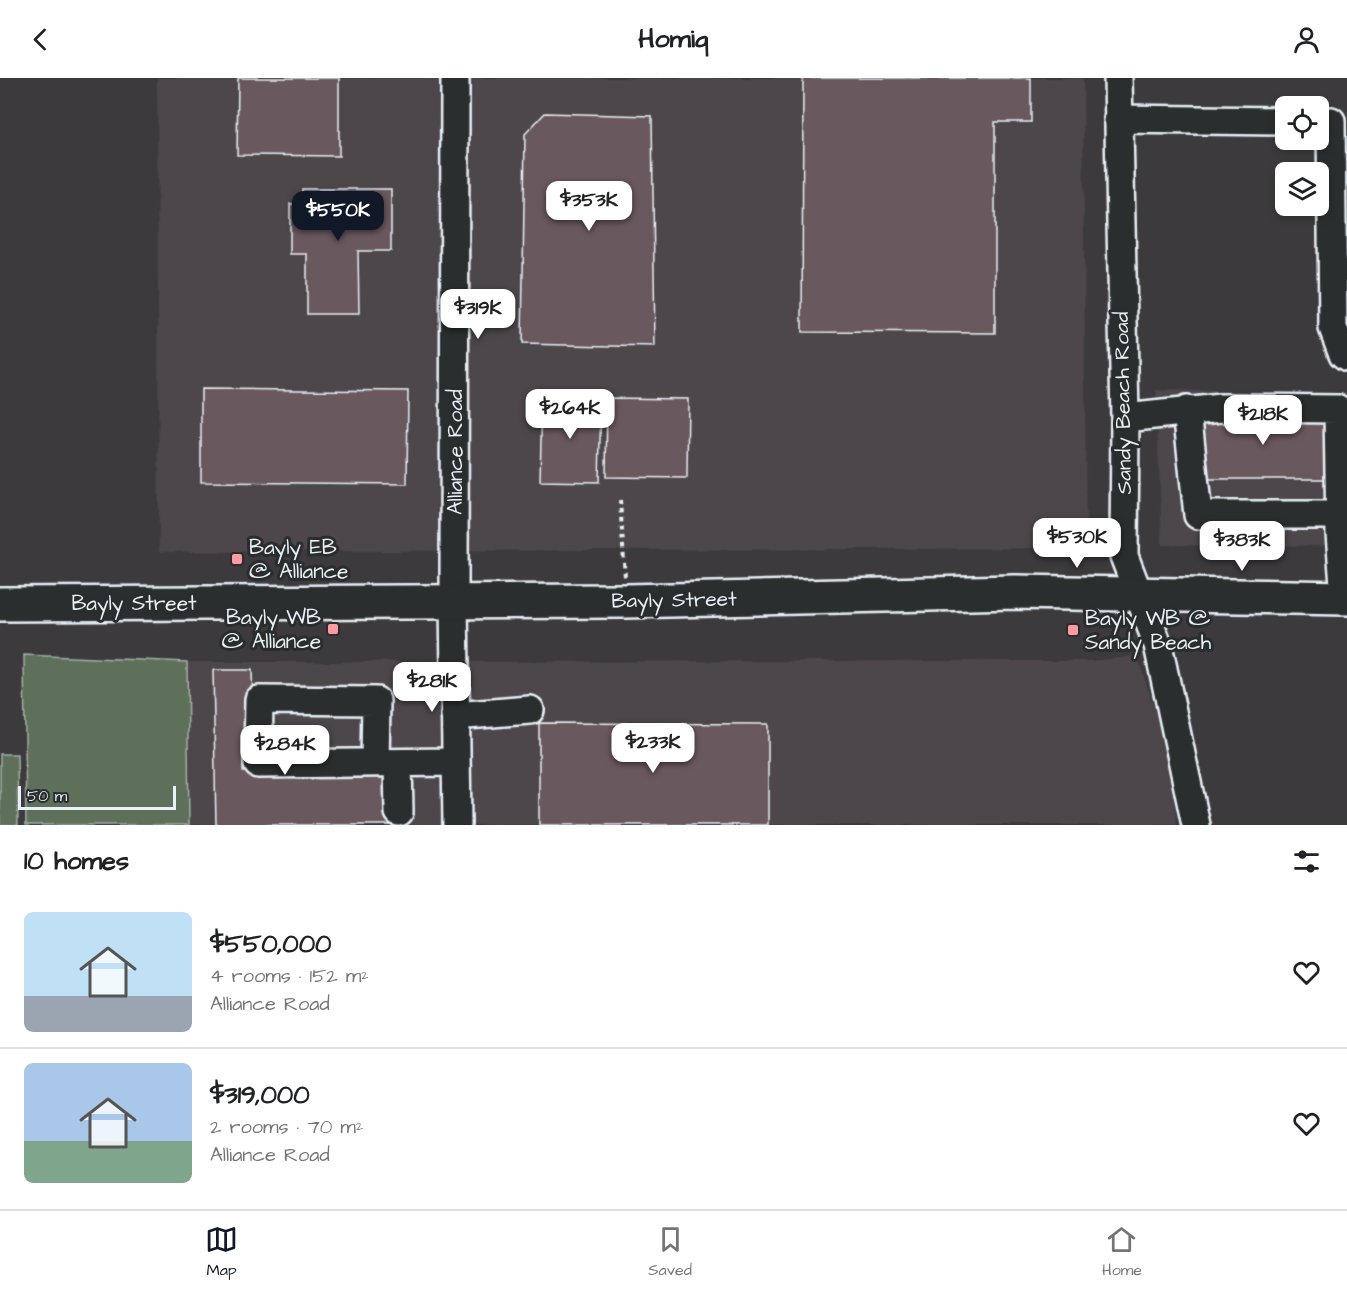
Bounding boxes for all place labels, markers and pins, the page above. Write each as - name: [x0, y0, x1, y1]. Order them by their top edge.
- pin: $353K: [547, 181, 631, 232]
- pin: $550K: [296, 191, 380, 242]
- pin: $319K: [436, 289, 520, 340]
- pin: $264K: [528, 389, 612, 440]
- pin: $218K: [1221, 395, 1305, 446]
- pin: $530K: [1035, 518, 1119, 569]
- pin: $383K: [1200, 521, 1284, 572]
- place label: Bayly EB @ Alliance: [249, 533, 348, 586]
- marker: Bayly EB @ Alliance: [230, 552, 244, 566]
- place label: Bayly WB @ Alliance: [222, 603, 321, 656]
- place label: Bayly WB @ Sandy Beach: [1085, 604, 1212, 659]
- marker: Bayly WB @ Alliance: [326, 622, 340, 636]
- marker: Bayly WB @ Sandy Beach: [1066, 623, 1080, 637]
- pin: $281K: [390, 662, 474, 713]
- pin: $233K: [611, 723, 695, 774]
- pin: $284K: [243, 725, 327, 776]

